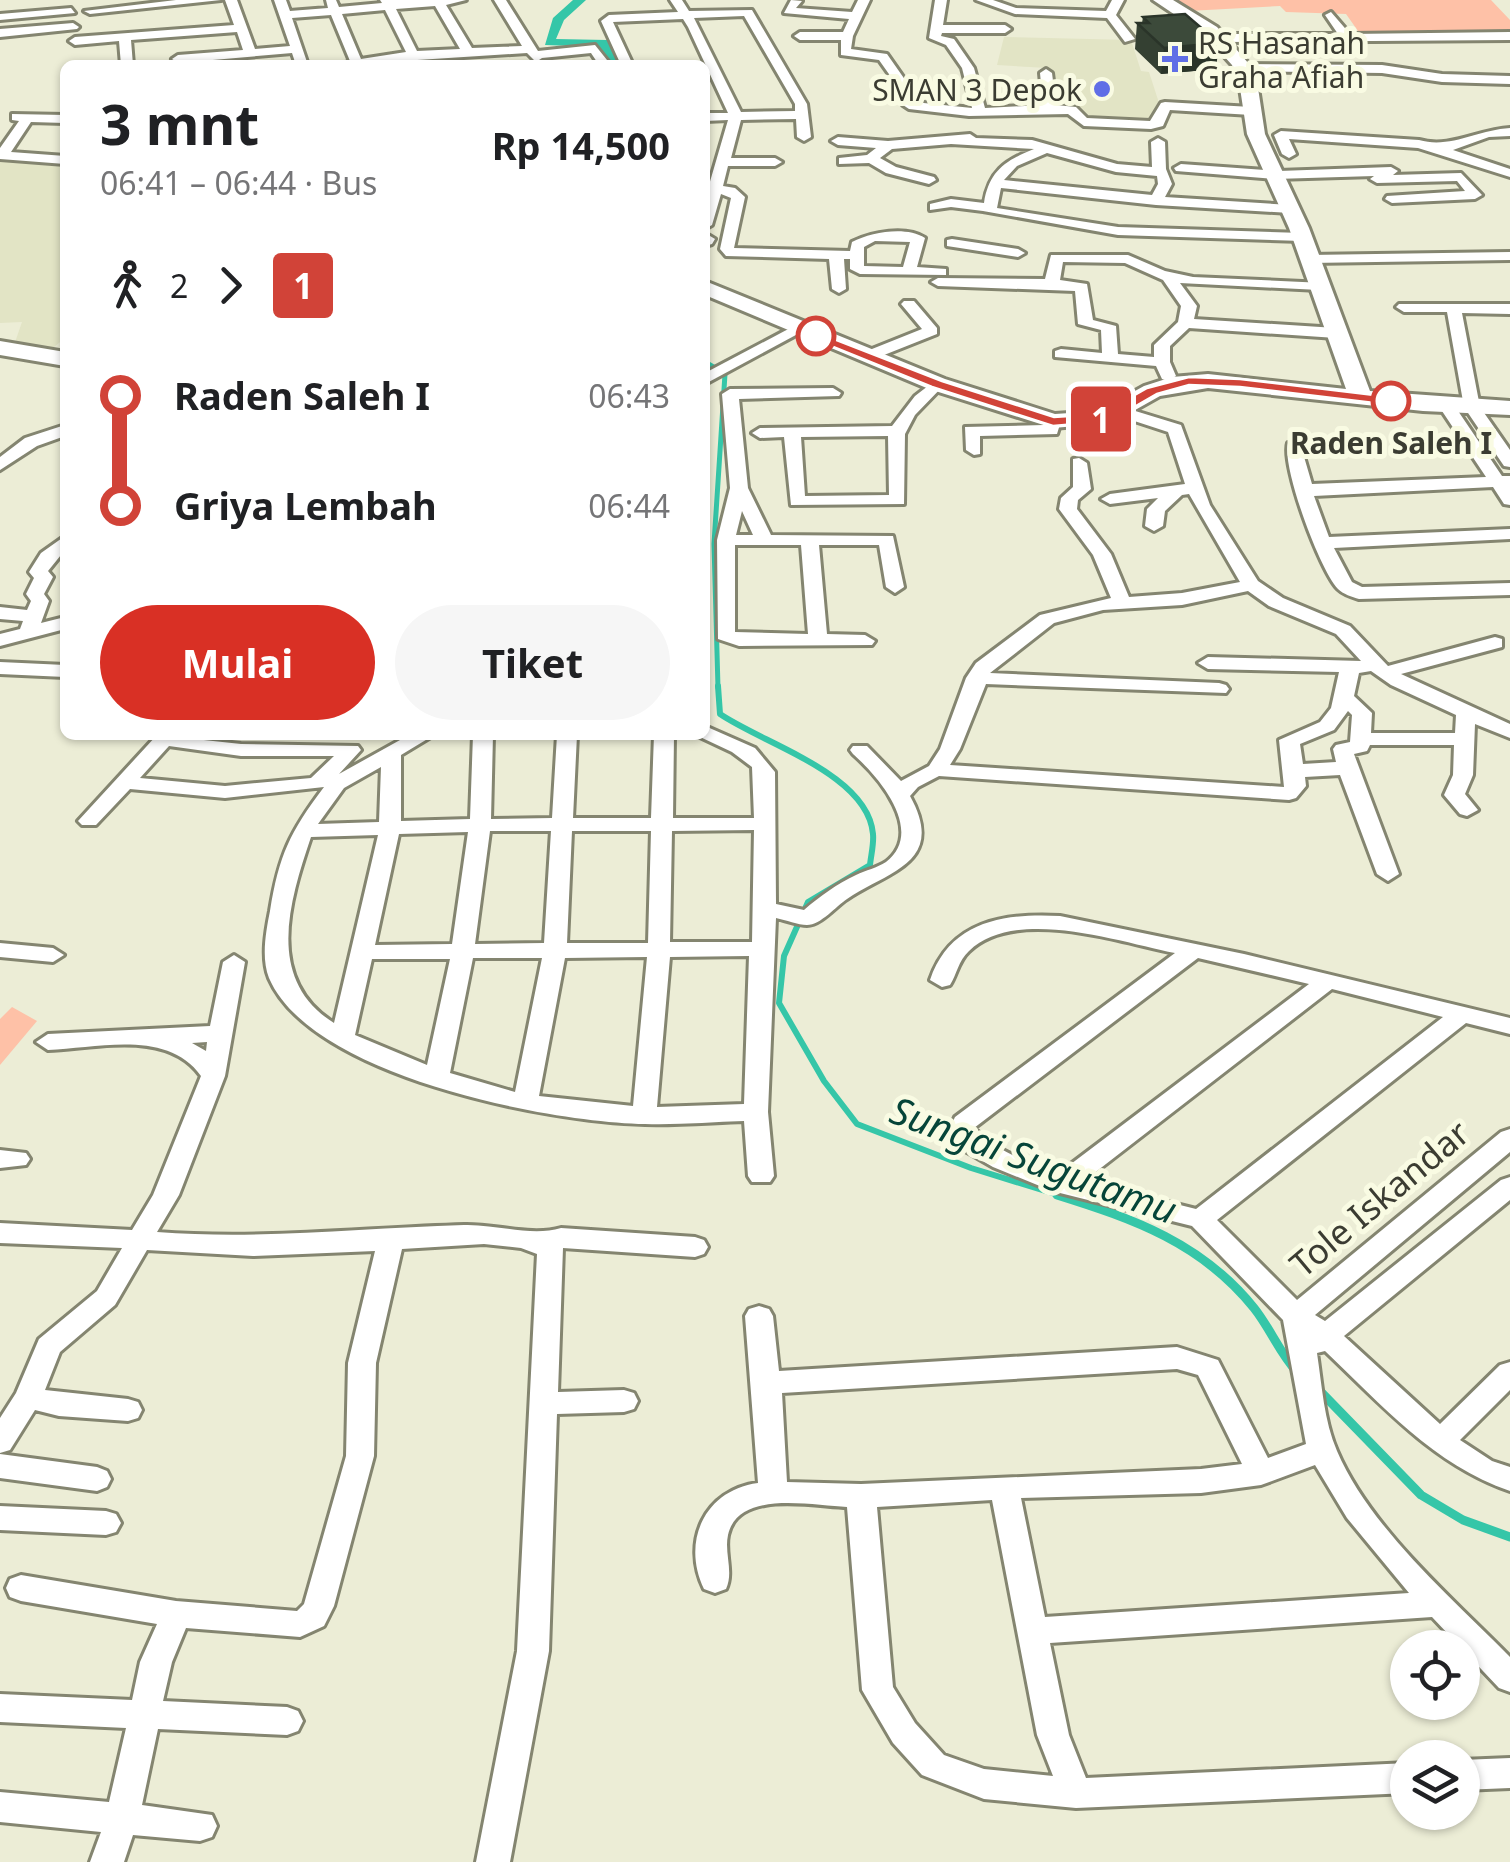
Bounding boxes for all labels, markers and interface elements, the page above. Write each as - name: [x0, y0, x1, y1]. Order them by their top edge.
- place label: RS Hasanah Graha Afiah: [1198, 22, 1365, 97]
- marker: RS Hasanah Graha Afiah: [1162, 46, 1188, 72]
- place label: SMAN 3 Depok: [872, 69, 1082, 110]
- marker: SMAN 3 Depok: [1091, 78, 1113, 100]
- text: 3 mnt: [100, 86, 259, 161]
- text: Rp 14,500: [492, 119, 670, 171]
- text: 06:41 – 06:44 · Bus: [100, 161, 377, 204]
- icon: walk: [100, 258, 155, 313]
- icon: forward: [203, 258, 258, 313]
- text: 1: [293, 262, 313, 309]
- text: 2: [170, 264, 188, 307]
- unlabelled marker: [797, 317, 835, 355]
- text: Raden Saleh I: [174, 369, 430, 421]
- text: 06:43: [588, 374, 670, 417]
- marker: Raden Saleh I: [1372, 382, 1410, 420]
- line badge: 1: [1068, 386, 1134, 452]
- text: 1: [1091, 396, 1111, 443]
- place label: Raden Saleh I: [1290, 422, 1492, 463]
- text: Griya Lembah: [174, 479, 437, 531]
- text: 06:44: [588, 484, 670, 527]
- button: Mulai: [100, 605, 375, 720]
- button: Tiket: [395, 605, 670, 720]
- water label: Sungai Sugutamu: [884, 1083, 1184, 1235]
- street label: Tole Iskandar: [1280, 1109, 1478, 1287]
- map controls: [1390, 1630, 1480, 1830]
- button: locate: [1390, 1630, 1480, 1720]
- button: layers: [1390, 1740, 1480, 1830]

